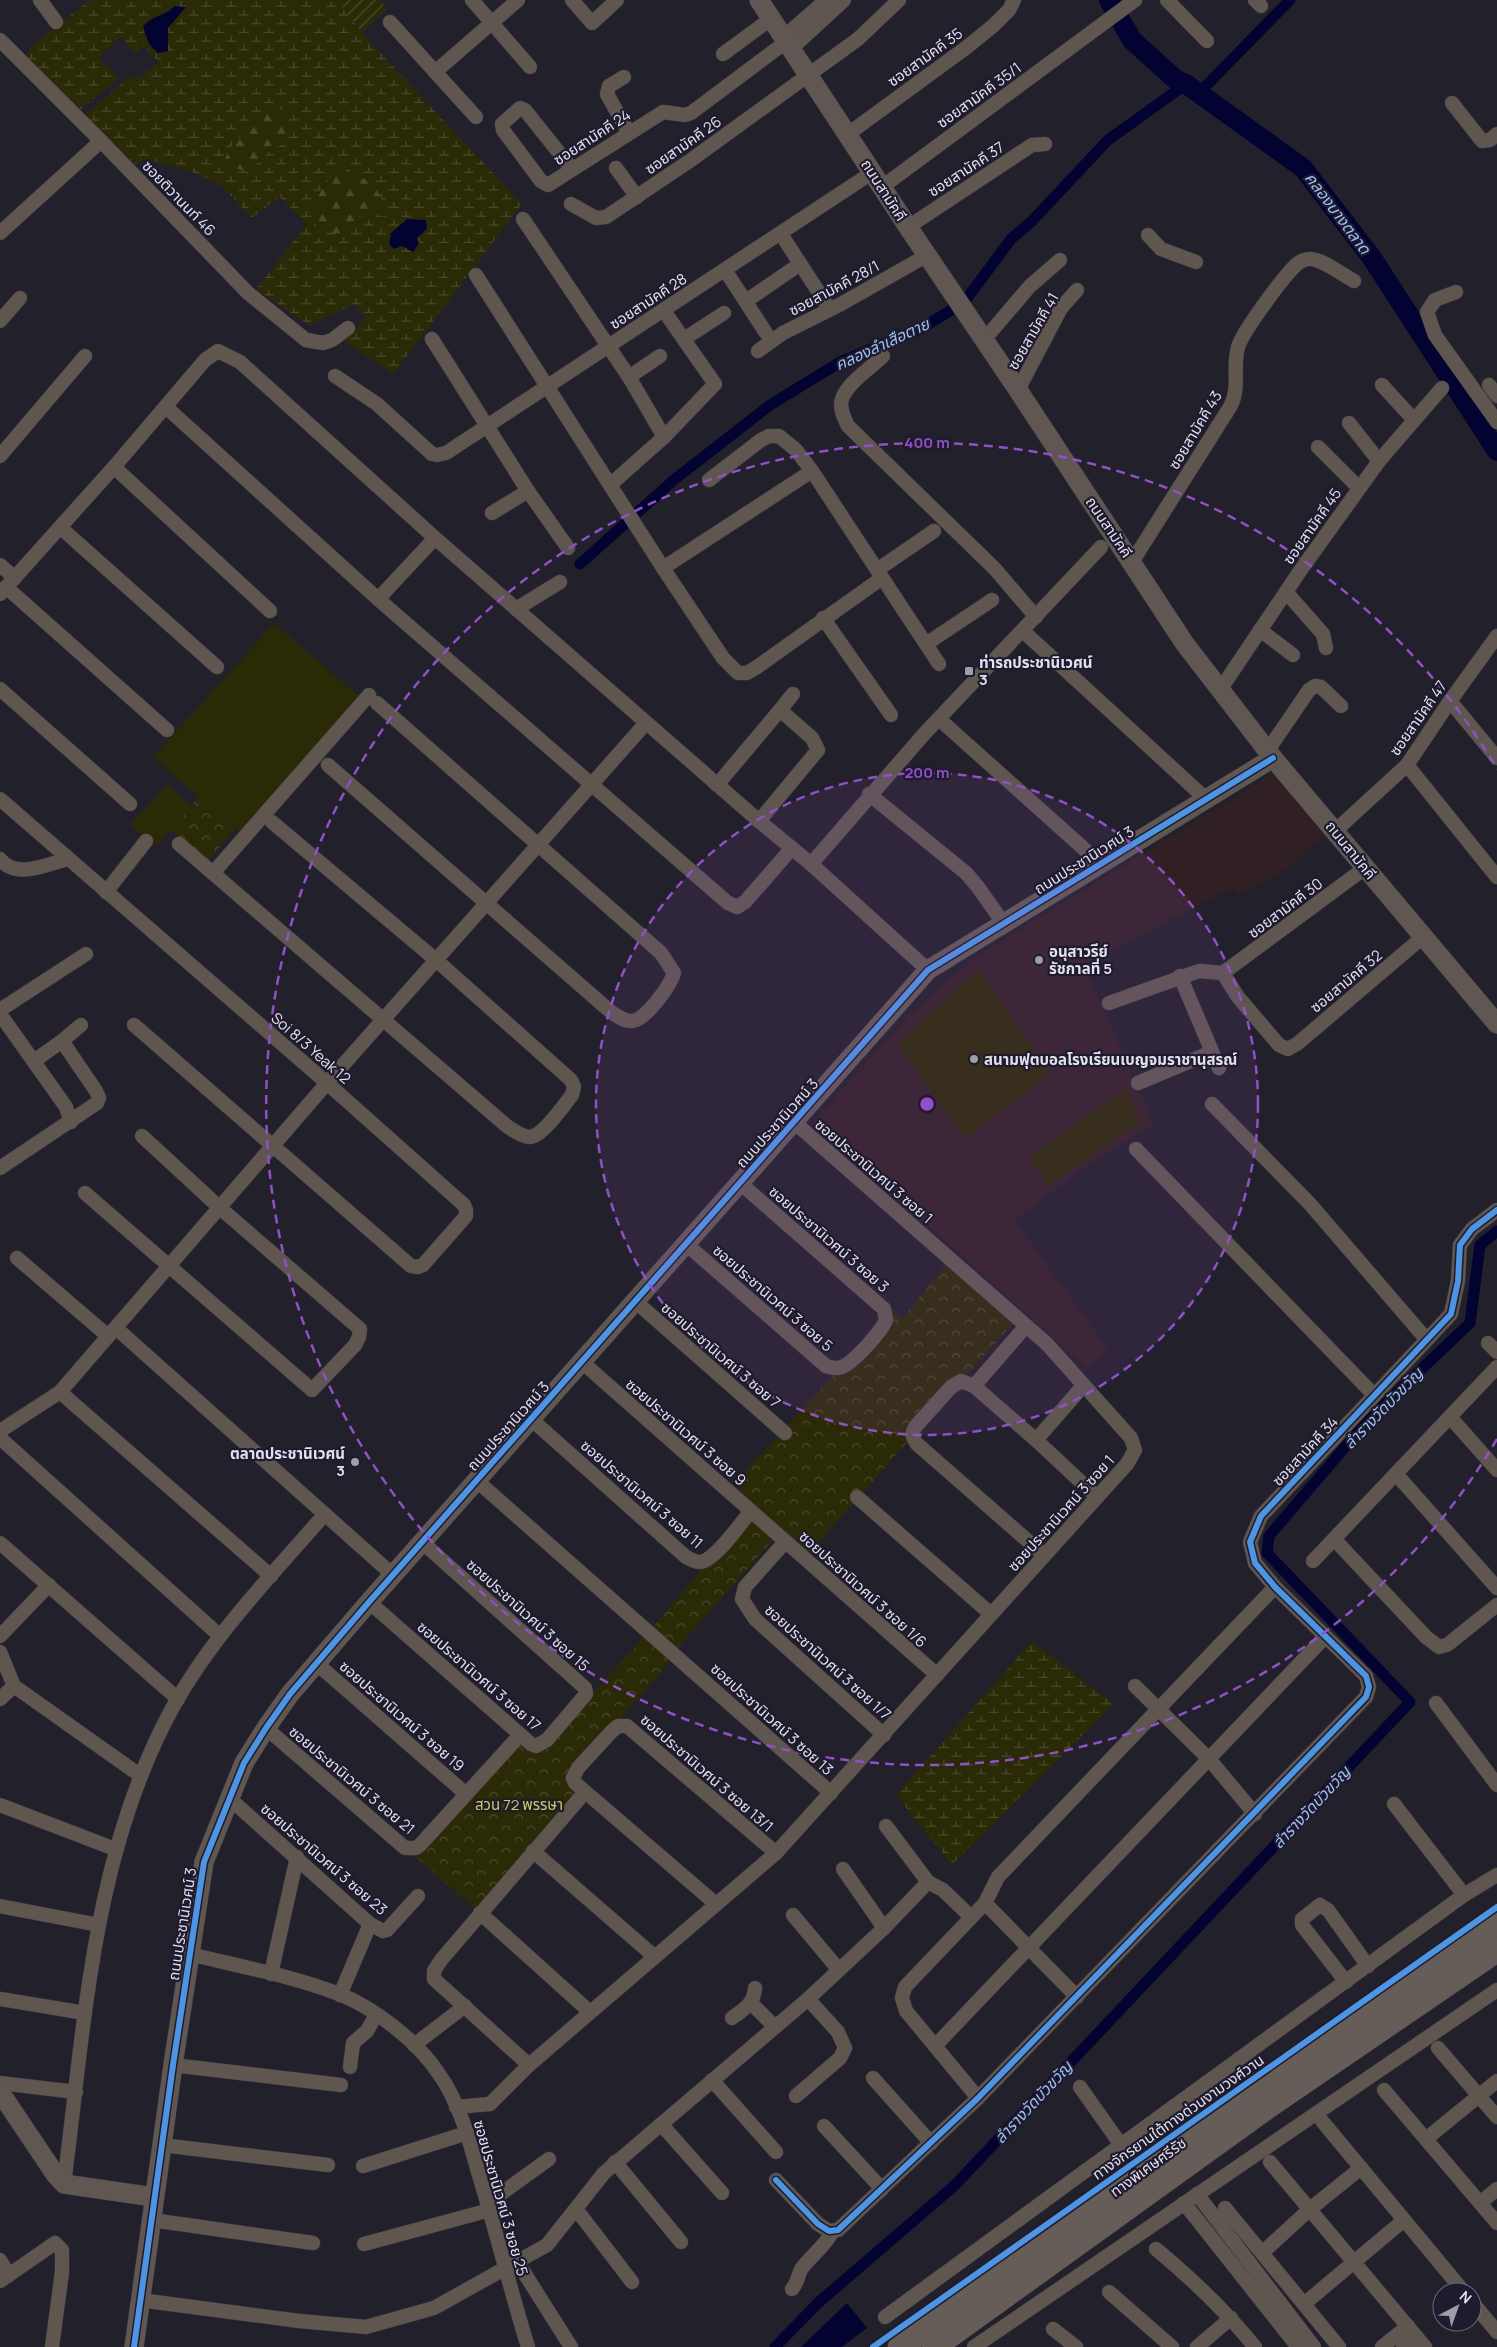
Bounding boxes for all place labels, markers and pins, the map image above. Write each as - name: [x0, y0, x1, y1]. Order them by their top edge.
- place label: ท่ารถประชานิเวศน์ 3: [979, 652, 1093, 690]
- marker: ท่ารถประชานิเวศน์ 3: [963, 665, 975, 677]
- place label: อนุสาวรีย์ รัชกาลที่ 5: [1049, 941, 1112, 979]
- marker: อนุสาวรีย์ รัชกาลที่ 5: [1033, 954, 1045, 966]
- place label: สนามฟุตบอลโรงเรียนเบญจมราชานุสรณ์: [984, 1049, 1237, 1070]
- marker: สนามฟุตบอลโรงเรียนเบญจมราชานุสรณ์: [968, 1053, 980, 1065]
- centre of rings: [918, 1095, 936, 1113]
- place label: ตลาดประชานิเวศน์ 3: [230, 1443, 345, 1481]
- marker: ตลาดประชานิเวศน์ 3: [349, 1456, 361, 1468]

